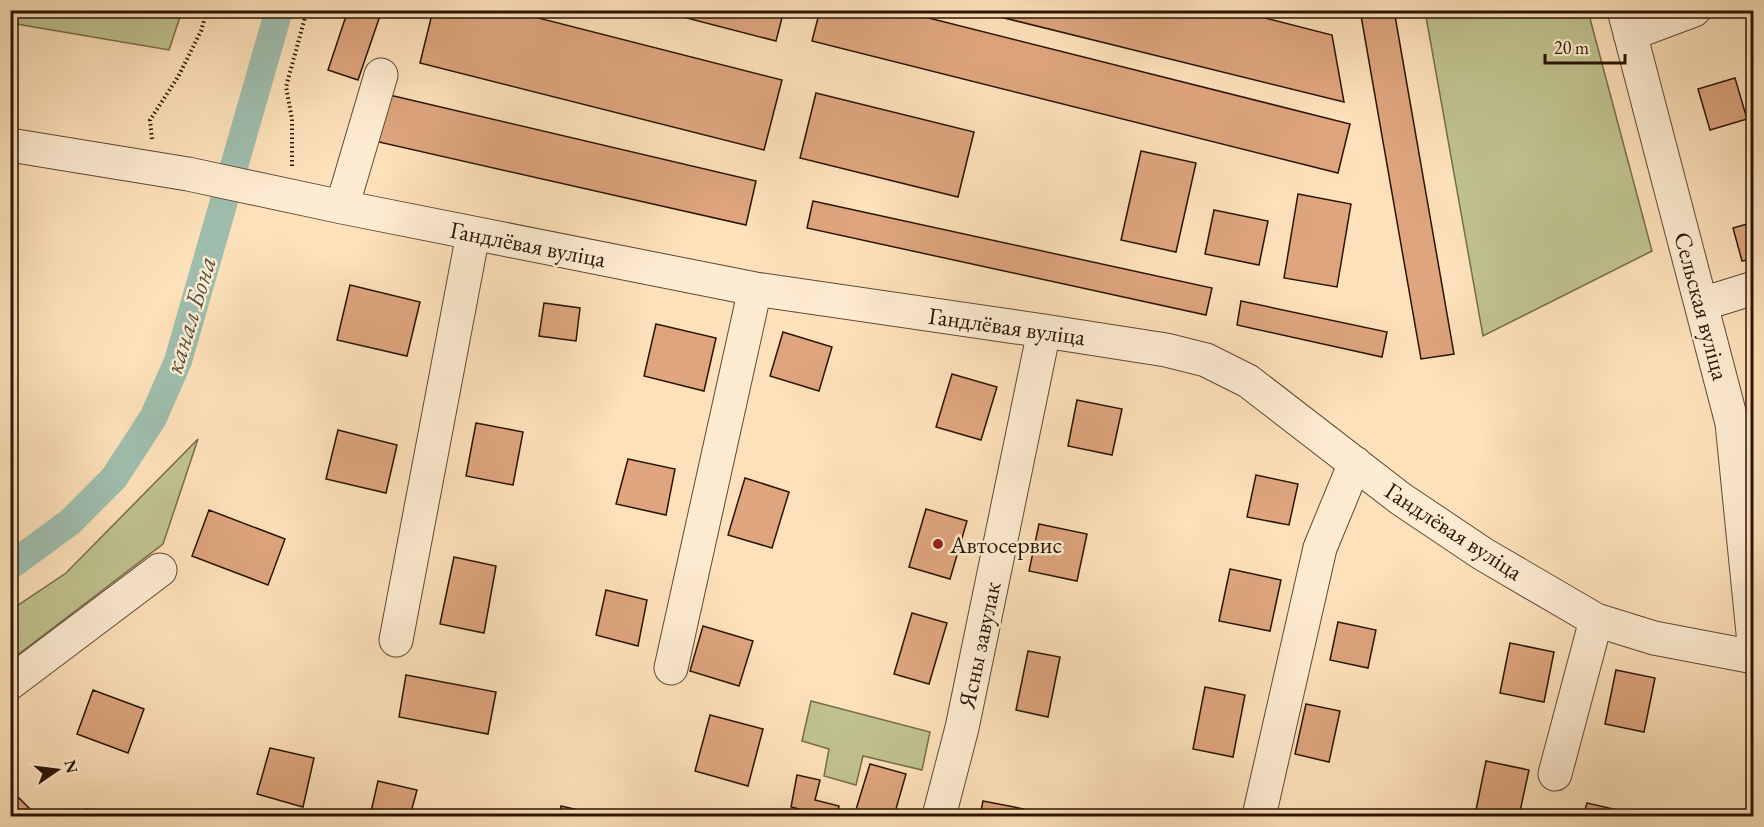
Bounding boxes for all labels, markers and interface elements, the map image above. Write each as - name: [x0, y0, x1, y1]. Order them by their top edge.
- scale bar: [1545, 27, 1624, 65]
- text: 20 m: [1554, 36, 1589, 59]
- street label: Гандлёвая вуліца: [447, 214, 609, 274]
- street label: Сельская вуліца: [1667, 228, 1737, 384]
- water label: канал Бона: [156, 252, 224, 378]
- street label: Гандлёвая вуліца: [927, 300, 1088, 352]
- street label: Гандлёвая вуліца: [1379, 475, 1529, 587]
- place label: Автосервис: [949, 529, 1062, 560]
- marker: Автосервис: [931, 537, 945, 551]
- street label: Ясны завулак: [950, 578, 1008, 712]
- north arrow: [27, 740, 87, 800]
- text: N: [59, 758, 83, 775]

